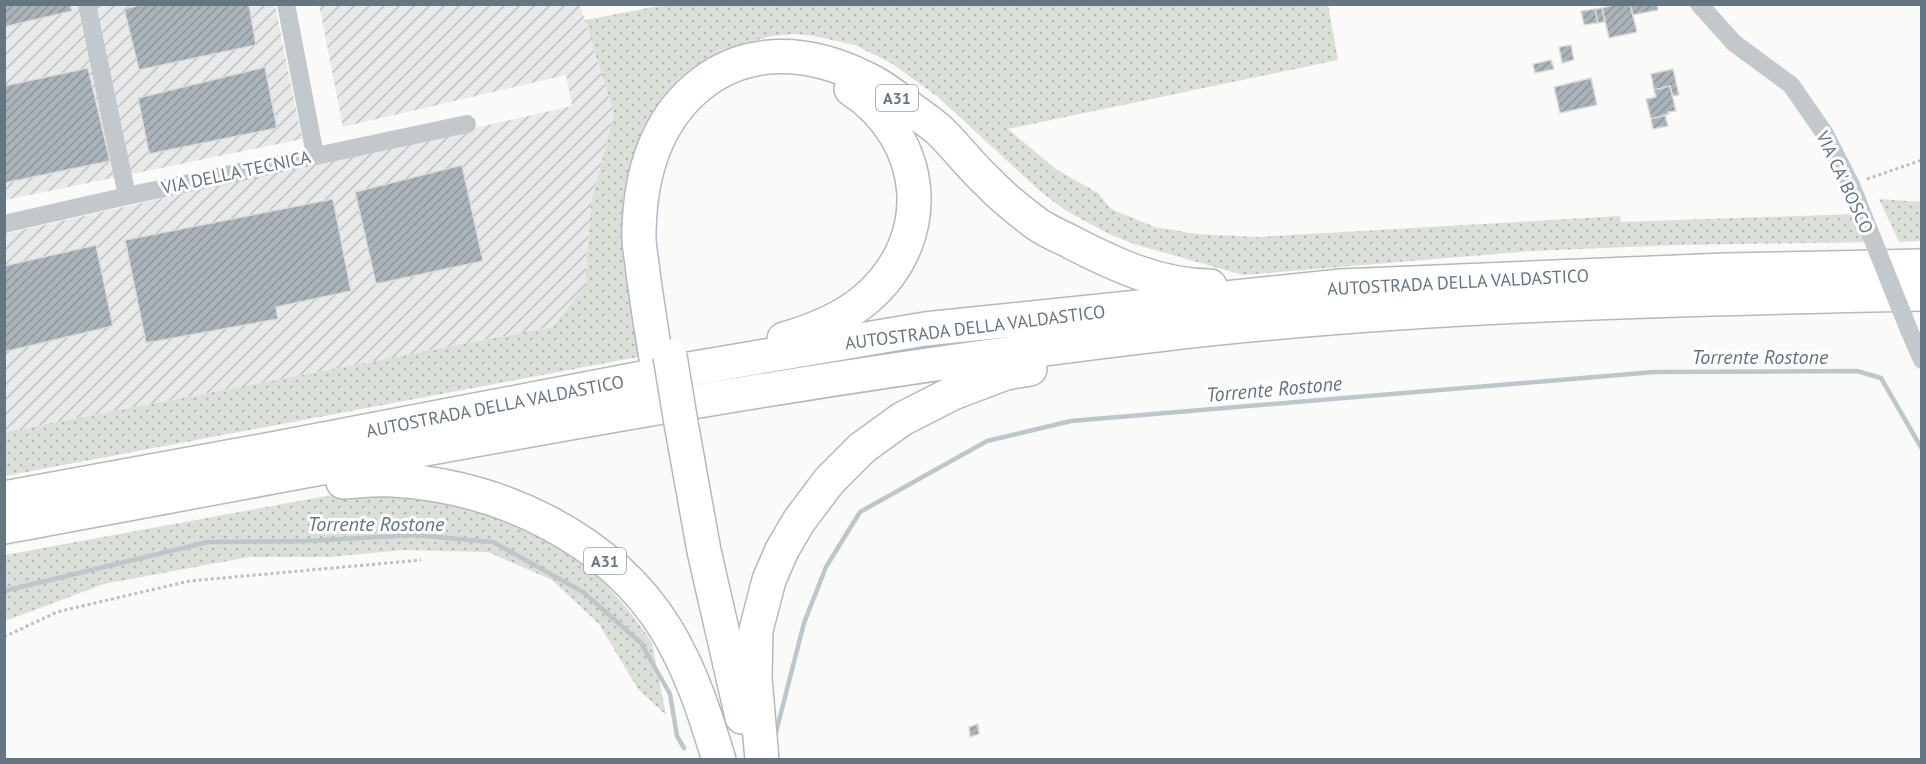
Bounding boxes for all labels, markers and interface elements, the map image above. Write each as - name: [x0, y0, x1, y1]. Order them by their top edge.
- road number: A31: [876, 85, 918, 111]
- street label: VIA CA' BOSCO: [1811, 126, 1879, 237]
- street label: VIA DELLA TECNICA: [158, 145, 313, 199]
- street label: AUTOSTRADA DELLA VALDASTICO: [1326, 264, 1590, 300]
- street label: AUTOSTRADA DELLA VALDASTICO: [843, 300, 1107, 354]
- water label: Torrente Rostone: [1692, 344, 1829, 370]
- street label: AUTOSTRADA DELLA VALDASTICO: [364, 370, 626, 442]
- water label: Torrente Rostone: [1205, 370, 1344, 408]
- water label: Torrente Rostone: [308, 511, 445, 537]
- road number: A31: [584, 548, 626, 574]

